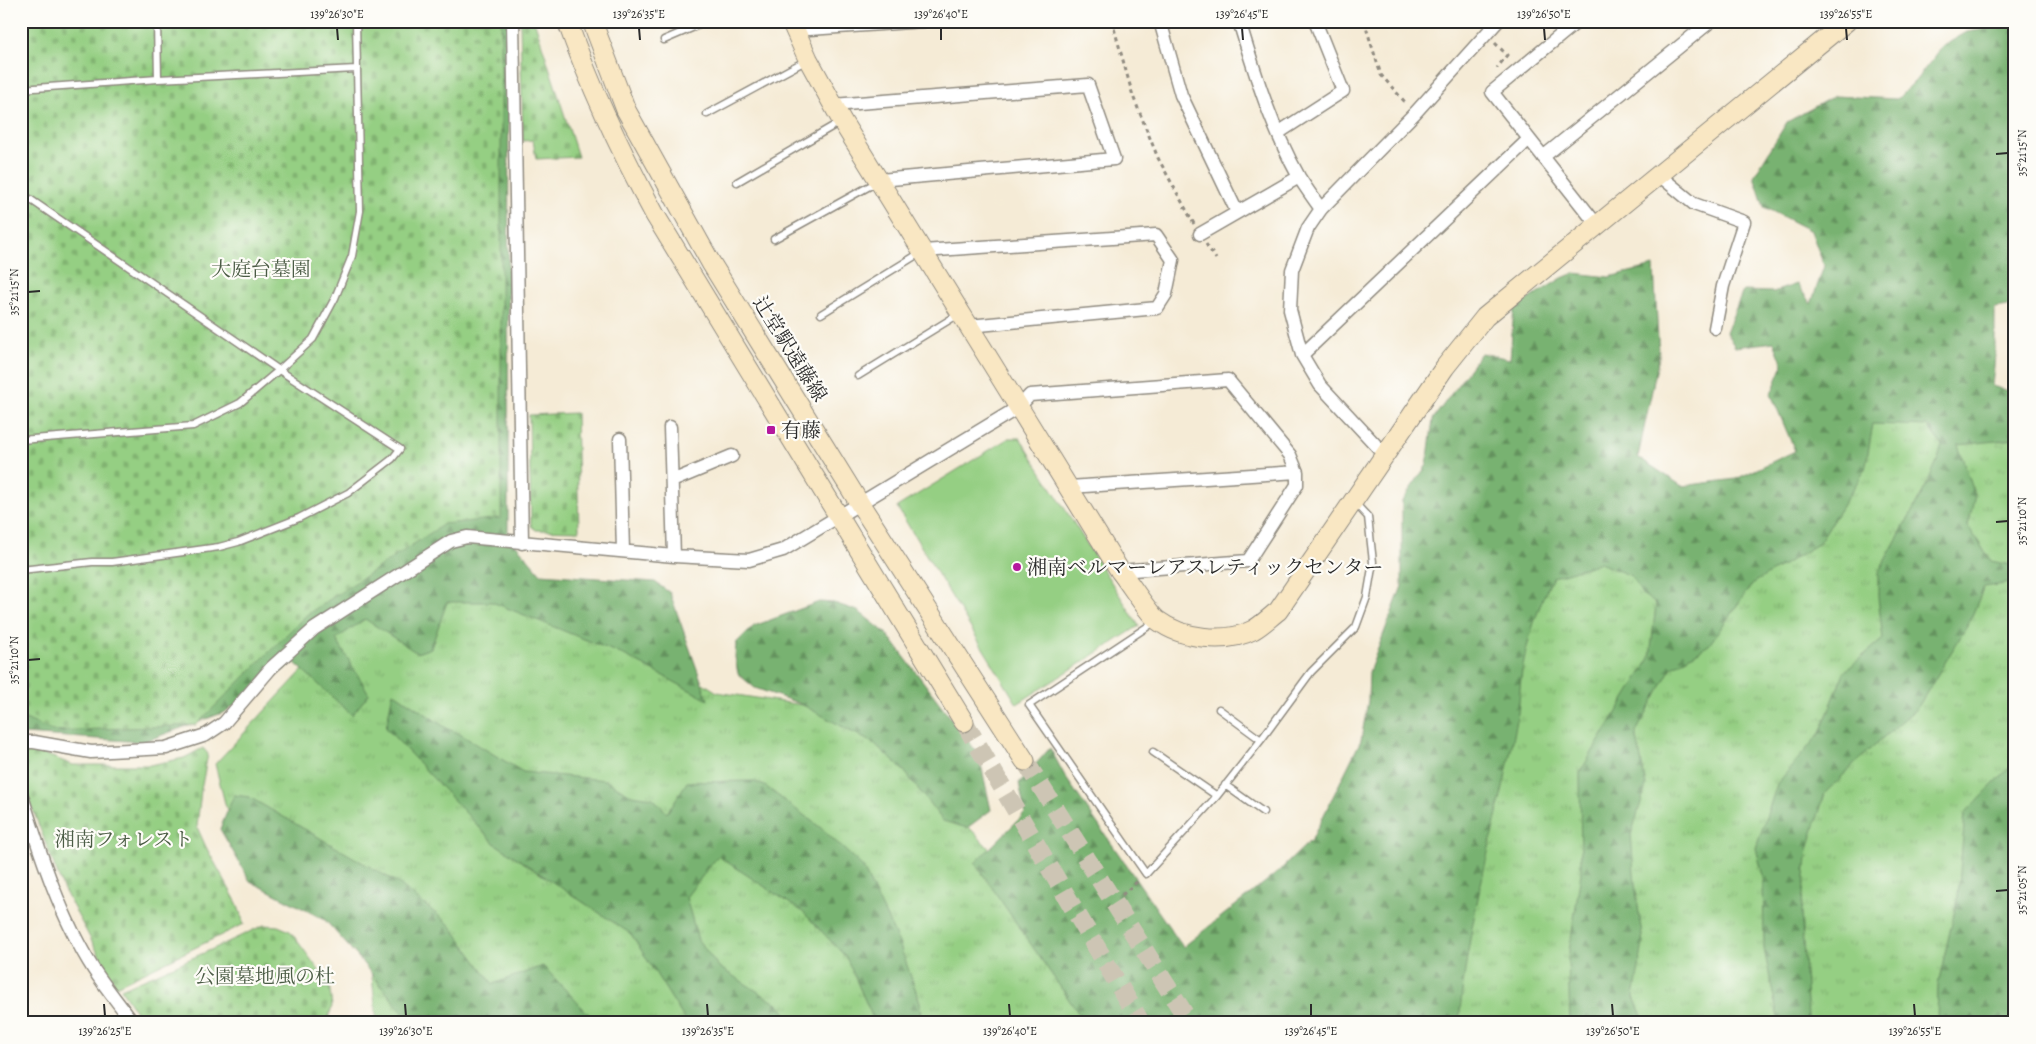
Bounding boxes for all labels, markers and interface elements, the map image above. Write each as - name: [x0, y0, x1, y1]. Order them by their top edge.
- text: 139°26'30"E: [310, 6, 364, 22]
- text: 139°26'35"E: [613, 6, 665, 22]
- text: 139°26'40"E: [914, 6, 968, 22]
- text: 139°26'45"E: [1216, 6, 1268, 22]
- text: 139°26'50"E: [1517, 6, 1571, 22]
- text: 139°26'55"E: [1820, 6, 1872, 22]
- text: 35°21'15"N: [2014, 129, 2030, 177]
- park label: 大庭台墓園: [211, 256, 311, 283]
- text: 35°21'15"N: [6, 268, 22, 316]
- street label: 辻堂駅遠藤線: [747, 291, 833, 407]
- place label: 有藤: [781, 417, 821, 444]
- marker: 有藤: [765, 424, 777, 436]
- text: 35°21'10"N: [2014, 496, 2030, 545]
- place label: 湘南ベルマーレアスレティックセンター: [1027, 554, 1383, 581]
- marker: 湘南ベルマーレアスレティックセンター: [1011, 561, 1023, 573]
- text: 35°21'10"N: [6, 635, 22, 684]
- park label: 湘南フォレスト: [55, 826, 193, 853]
- text: 35°21'05"N: [2014, 865, 2030, 915]
- park label: 公園墓地風の杜: [195, 963, 335, 990]
- text: 139°26'25"E: [78, 1023, 132, 1039]
- text: 139°26'30"E: [379, 1023, 433, 1039]
- text: 139°26'35"E: [682, 1023, 734, 1039]
- text: 139°26'40"E: [983, 1023, 1037, 1039]
- text: 139°26'45"E: [1285, 1023, 1337, 1039]
- text: 139°26'50"E: [1586, 1023, 1640, 1039]
- text: 139°26'55"E: [1889, 1023, 1941, 1039]

